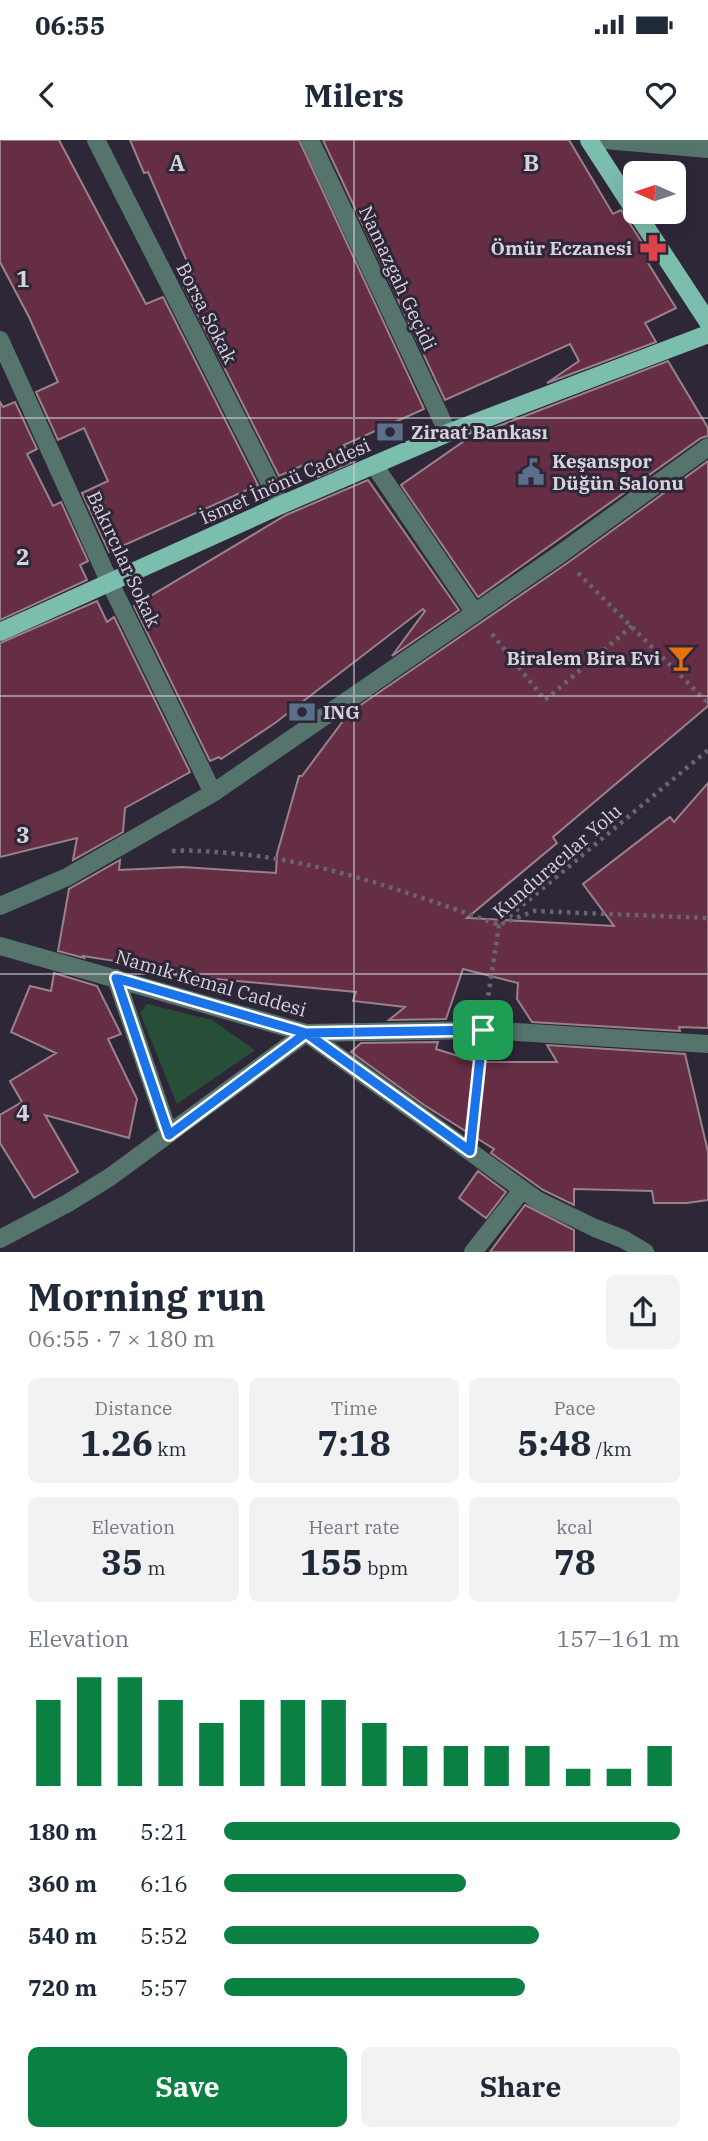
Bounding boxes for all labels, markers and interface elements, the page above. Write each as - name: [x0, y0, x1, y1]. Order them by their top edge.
- text: 06:55: [35, 8, 105, 42]
- text: Milers: [304, 74, 404, 116]
- icon: back: [28, 76, 66, 114]
- icon: heart: [642, 76, 680, 114]
- text: A: [169, 147, 185, 177]
- text: B: [523, 147, 539, 177]
- north arrow: [623, 161, 686, 224]
- map controls: [623, 161, 686, 224]
- street label: Namazgah Geçidi: [354, 202, 442, 354]
- pharmacy icon: Ömür Eczanesi: [638, 233, 668, 263]
- place label: Ömür Eczanesi: [491, 236, 632, 260]
- street label: Borsa Sokak: [171, 258, 243, 368]
- text: 1: [16, 263, 30, 293]
- bank icon: Ziraat Bankası: [375, 417, 405, 447]
- place label: Ziraat Bankası: [411, 420, 548, 444]
- street label: İsmet İnönü Caddesi: [196, 433, 374, 529]
- place label: Keşanspor Düğün Salonu: [552, 449, 684, 495]
- public building icon: Keşanspor Düğün Salonu: [516, 457, 546, 487]
- street label: Bakırcılar Sokak: [82, 487, 166, 631]
- text: 2: [16, 541, 30, 571]
- bar icon: Biralem Bira Evi: [666, 643, 696, 673]
- place label: Biralem Bira Evi: [506, 646, 660, 670]
- bank icon: ING: [287, 697, 317, 727]
- place label: ING: [323, 700, 360, 724]
- street label: Kunduracılar Yolu: [488, 798, 626, 923]
- text: 3: [16, 819, 30, 849]
- street label: Namık Kemal Caddesi: [113, 944, 309, 1022]
- pin: [453, 1000, 513, 1060]
- icon: arrive: [464, 1011, 502, 1049]
- text: 4: [16, 1097, 30, 1127]
- text: Morning run: [28, 1272, 266, 1321]
- button: share: [606, 1275, 680, 1349]
- text: 06:55 · 7 × 180 m: [28, 1323, 215, 1353]
- text: Distance: [95, 1396, 172, 1420]
- text: Time: [331, 1396, 377, 1420]
- text: Pace: [554, 1396, 596, 1420]
- text: 1.26: [80, 1420, 153, 1466]
- text: 7:18: [317, 1420, 391, 1466]
- text: 5:48: [518, 1420, 591, 1466]
- text: km: [153, 1437, 187, 1461]
- text: /km: [591, 1437, 632, 1461]
- text: Elevation: [91, 1515, 175, 1539]
- text: Heart rate: [309, 1515, 399, 1539]
- text: kcal: [556, 1515, 593, 1539]
- text: 35: [101, 1539, 143, 1585]
- text: 155: [300, 1539, 363, 1585]
- text: 78: [554, 1539, 596, 1585]
- text: m: [143, 1556, 166, 1580]
- text: bpm: [363, 1556, 408, 1580]
- text: Elevation: [28, 1623, 129, 1653]
- text: 157–161 m: [556, 1623, 680, 1653]
- text: 180 m: [28, 1816, 97, 1846]
- text: 5:21: [140, 1816, 188, 1846]
- text: 360 m: [28, 1868, 97, 1898]
- text: 6:16: [140, 1868, 188, 1898]
- text: 540 m: [28, 1920, 97, 1950]
- text: 5:52: [140, 1920, 188, 1950]
- text: 720 m: [28, 1972, 97, 2002]
- text: 5:57: [140, 1972, 188, 2002]
- button: Save: [28, 2047, 347, 2127]
- button: Share: [361, 2047, 680, 2127]

